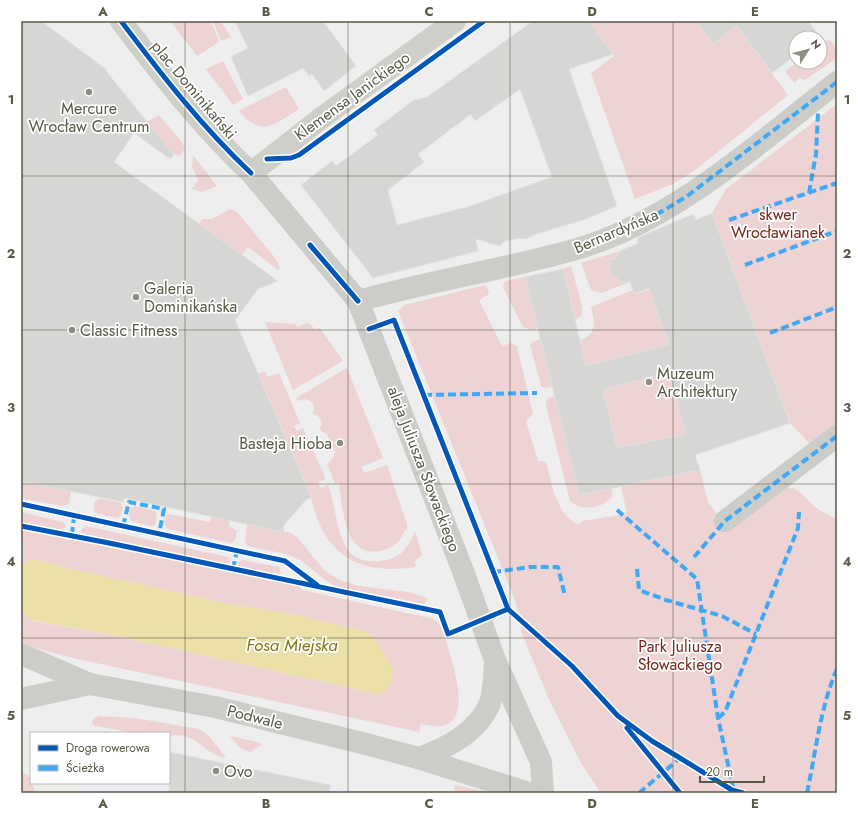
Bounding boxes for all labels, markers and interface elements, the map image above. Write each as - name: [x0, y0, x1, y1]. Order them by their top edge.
- text: A: [97, 2, 108, 21]
- text: B: [262, 2, 271, 21]
- text: C: [424, 2, 434, 21]
- text: D: [587, 2, 597, 21]
- text: E: [751, 2, 759, 21]
- north arrow: [788, 30, 828, 70]
- street label: plac Dominikański: [146, 36, 242, 144]
- text: N: [807, 36, 825, 52]
- street label: Klemensa Janickiego: [289, 46, 415, 146]
- marker: Mercure Wrocław Centrum: [84, 87, 94, 97]
- text: 1: [8, 90, 14, 109]
- text: 1: [844, 90, 850, 109]
- place label: Mercure Wrocław Centrum: [28, 97, 150, 138]
- street label: Bernardyńska: [570, 203, 662, 259]
- park label: skwer Wrocławianek: [731, 203, 826, 244]
- text: 2: [7, 244, 15, 263]
- text: 2: [843, 244, 851, 263]
- place label: Galeria Dominikańska: [144, 277, 237, 318]
- marker: Galeria Dominikańska: [131, 292, 141, 302]
- place label: Classic Fitness: [80, 319, 177, 342]
- marker: Classic Fitness: [67, 325, 77, 335]
- place label: Muzeum Architektury: [657, 362, 738, 403]
- marker: Muzeum Architektury: [644, 377, 654, 387]
- street label: aleja Juliusza Słowackiego: [382, 383, 466, 555]
- text: 3: [7, 398, 15, 417]
- text: 3: [843, 398, 851, 417]
- place label: Basteja Hioba: [239, 432, 332, 455]
- marker: Basteja Hioba: [335, 438, 345, 448]
- text: 4: [6, 552, 16, 571]
- text: 4: [842, 552, 852, 571]
- water label: Fosa Miejska: [246, 633, 338, 657]
- park label: Park Juliusza Słowackiego: [638, 635, 722, 676]
- street label: Podwale: [225, 699, 285, 735]
- text: 5: [7, 706, 15, 725]
- text: 5: [843, 706, 851, 725]
- legend: [30, 732, 170, 784]
- text: Droga rowerowa: [66, 739, 150, 757]
- scale bar: [700, 758, 764, 784]
- text: Ścieżka: [66, 759, 104, 777]
- place label: Ovo: [224, 760, 253, 783]
- text: 20 m: [706, 763, 733, 781]
- marker: Ovo: [211, 766, 221, 776]
- text: A: [97, 794, 108, 813]
- text: B: [262, 794, 271, 813]
- text: C: [424, 794, 434, 813]
- text: D: [587, 794, 597, 813]
- text: E: [751, 794, 759, 813]

